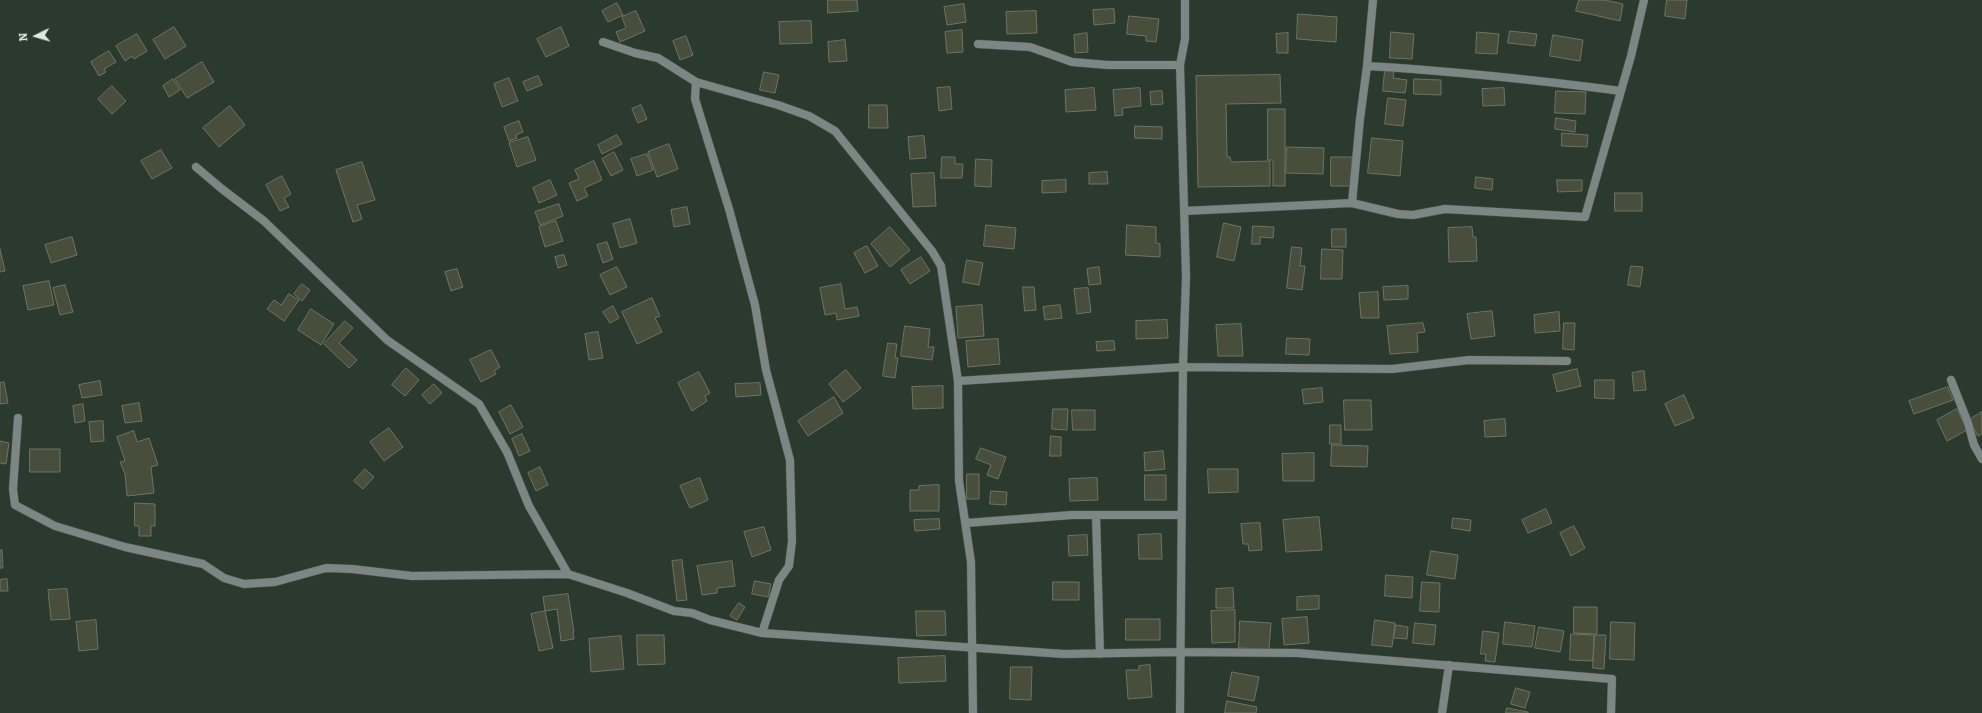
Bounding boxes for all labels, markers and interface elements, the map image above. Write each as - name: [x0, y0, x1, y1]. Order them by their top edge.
- north arrow: [16, 16, 56, 56]
- text: N: [17, 32, 30, 42]

